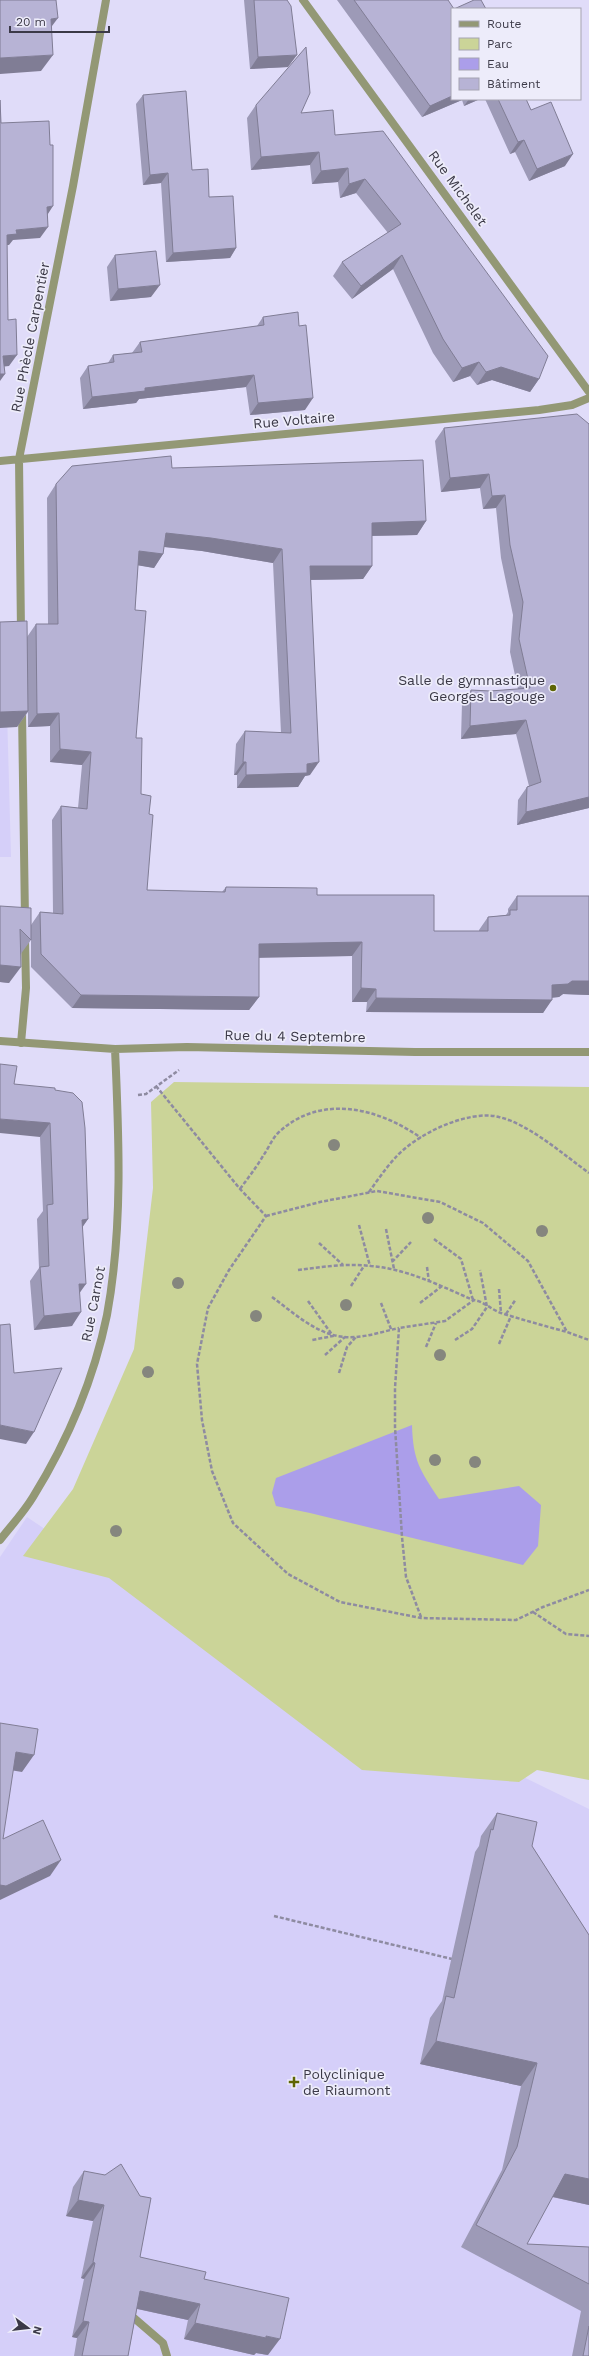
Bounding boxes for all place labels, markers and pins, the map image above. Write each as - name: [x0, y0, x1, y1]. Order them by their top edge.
- place label: Salle de gymnastique Georges Lagouge: [398, 672, 545, 704]
- marker: Salle de gymnastique Georges Lagouge: [548, 683, 558, 693]
- place label: Polyclinique de Riaumont: [303, 2066, 390, 2098]
- marker: Polyclinique de Riaumont: [288, 2076, 300, 2088]

